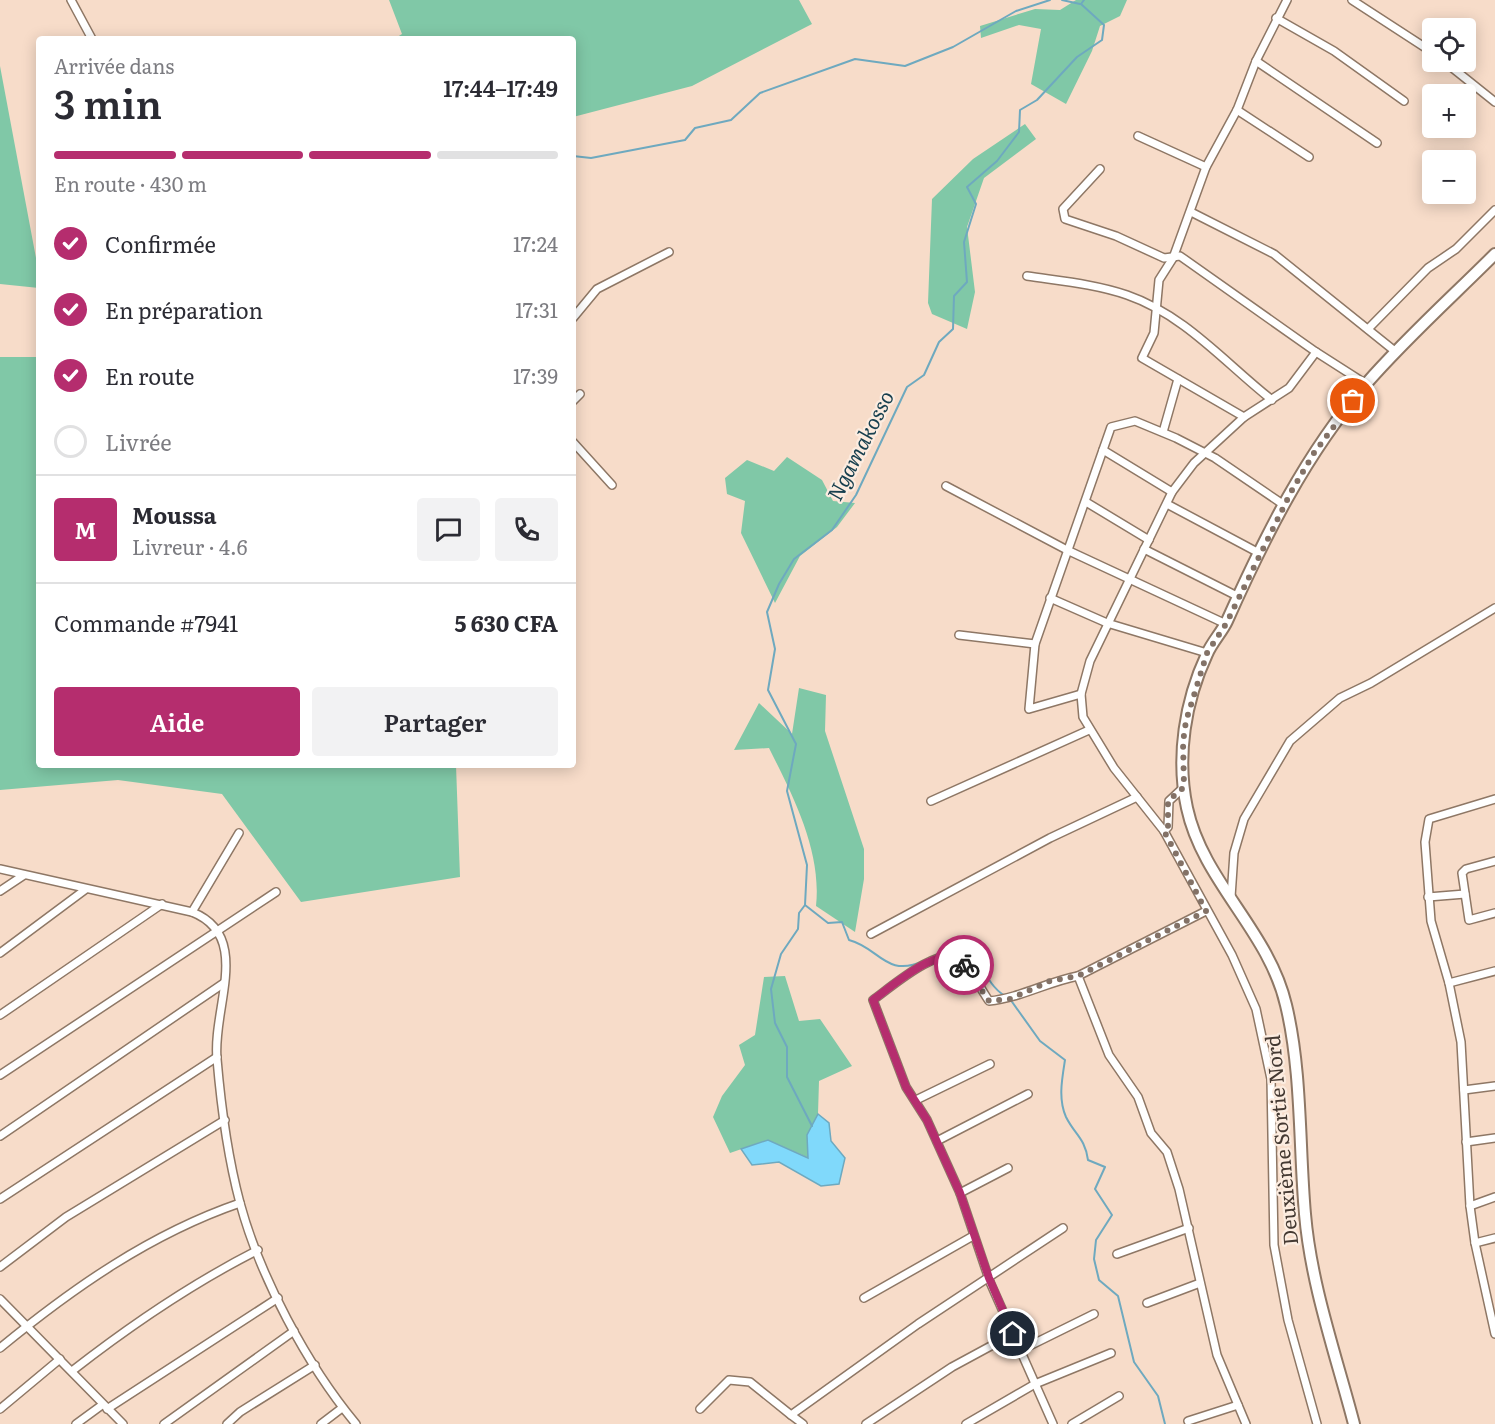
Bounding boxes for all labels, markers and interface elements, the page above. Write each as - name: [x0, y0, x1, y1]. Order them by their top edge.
- map controls: [1422, 18, 1476, 204]
- button: locate: [1422, 18, 1476, 72]
- text: Arrivée dans: [54, 50, 174, 80]
- text: 17:44–17:49: [443, 71, 558, 104]
- text: 3 min: [54, 73, 162, 131]
- button: +: [1422, 84, 1476, 138]
- button: −: [1422, 150, 1476, 204]
- text: En route · 430 m: [54, 168, 207, 198]
- icon: check: [54, 227, 87, 260]
- text: Confirmée: [105, 227, 216, 260]
- text: 17:24: [513, 228, 558, 258]
- icon: check: [54, 293, 87, 326]
- text: En préparation: [105, 293, 263, 326]
- text: 17:31: [515, 294, 558, 324]
- icon: check: [54, 359, 87, 392]
- text: En route: [105, 359, 194, 392]
- text: 17:39: [513, 360, 558, 390]
- pin: [1327, 375, 1378, 426]
- water label: Ngamakosso: [818, 384, 900, 506]
- icon: bag: [1336, 384, 1369, 417]
- text: Livrée: [105, 425, 172, 458]
- text: Moussa: [132, 498, 217, 531]
- button: chat: [417, 498, 480, 561]
- button: phone: [495, 498, 558, 561]
- text: M: [75, 513, 96, 546]
- text: Livreur · 4.6: [132, 531, 247, 561]
- text: Commande #7941: [54, 606, 238, 639]
- text: 5 630 CFA: [454, 606, 558, 639]
- button: Aide: [54, 687, 300, 756]
- button: Partager: [312, 687, 558, 756]
- courier: [934, 935, 994, 995]
- icon: bike: [948, 949, 981, 982]
- street label: Deuxième Sortie Nord: [1256, 1034, 1304, 1247]
- pin: [987, 1308, 1038, 1359]
- icon: home: [996, 1317, 1029, 1350]

